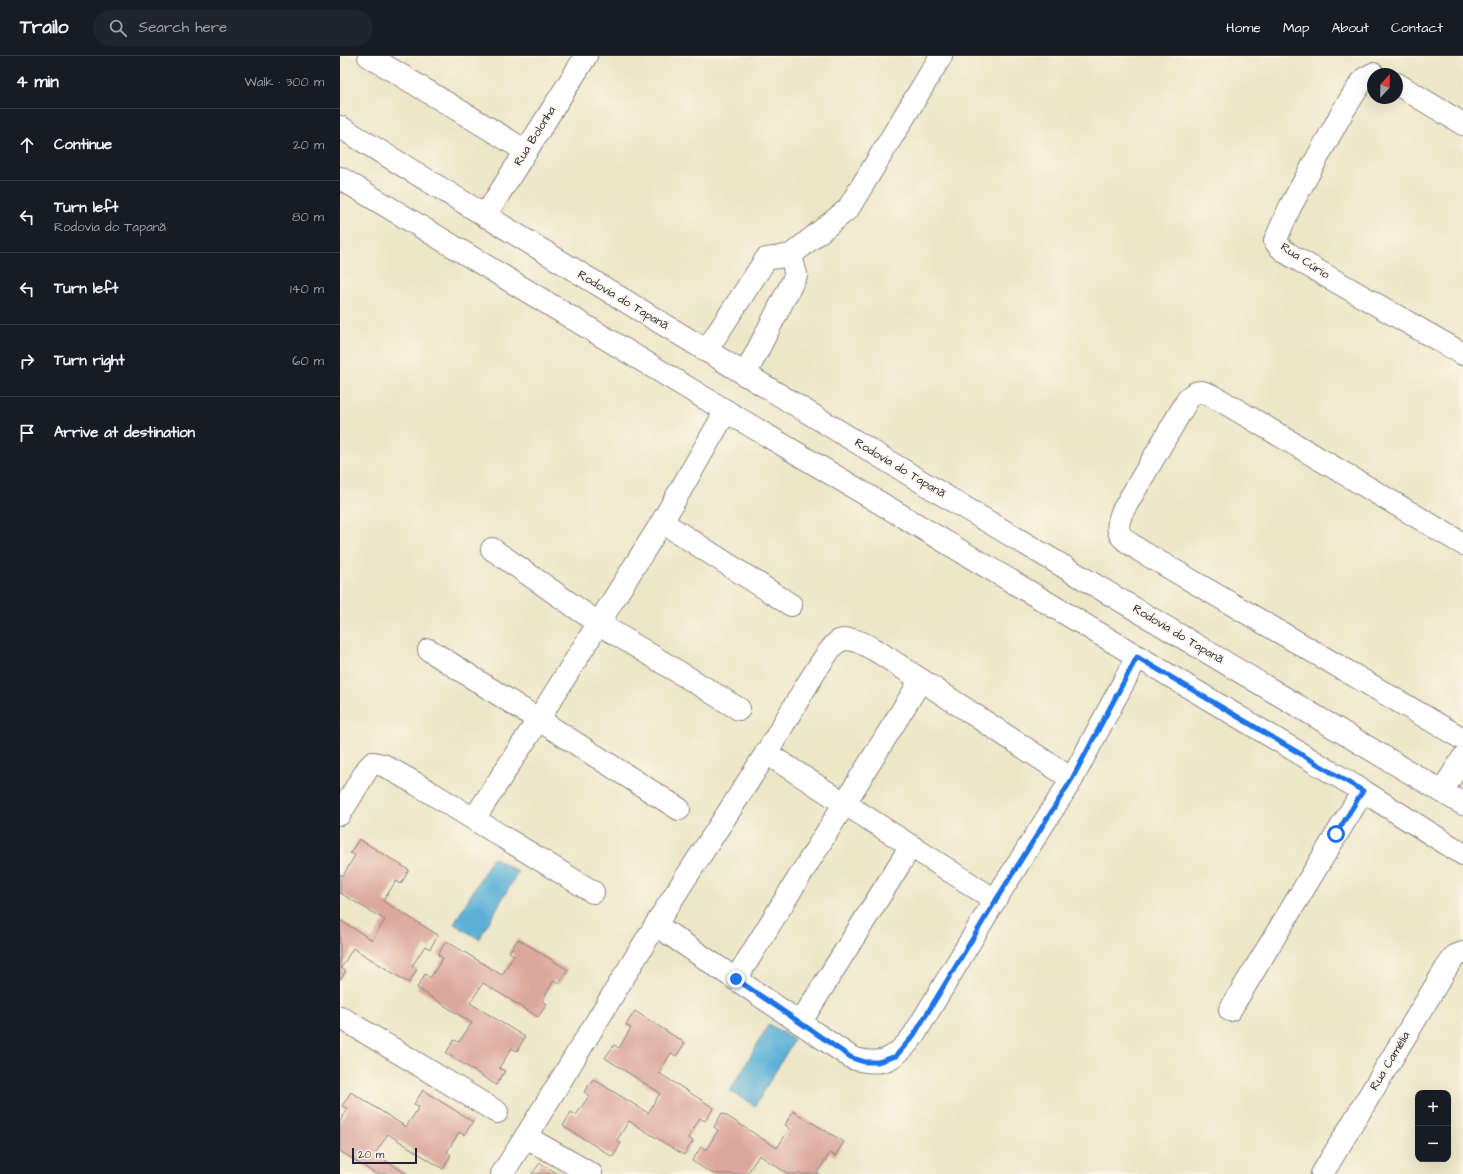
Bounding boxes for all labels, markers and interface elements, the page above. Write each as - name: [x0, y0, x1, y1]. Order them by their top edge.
- search box: [93, 10, 373, 46]
- text: Trailo: [20, 14, 69, 41]
- icon: search: [107, 17, 129, 39]
- text: Search here: [139, 17, 227, 38]
- text: Home: [1226, 18, 1261, 38]
- text: Map: [1283, 18, 1309, 38]
- text: About: [1331, 18, 1369, 38]
- text: Contact: [1391, 18, 1443, 38]
- north arrow: [1367, 68, 1403, 104]
- text: 4 min: [16, 70, 59, 94]
- text: Walk · 300 m: [245, 73, 324, 91]
- street label: Rua Bolonha: [510, 103, 560, 169]
- icon: ahead: [16, 134, 38, 156]
- text: Continue: [54, 134, 112, 155]
- text: 20 m: [293, 136, 324, 154]
- text: Turn left: [54, 197, 118, 218]
- icon: left: [16, 206, 38, 228]
- text: 80 m: [292, 208, 324, 226]
- text: Rodovia do Tapanã: [54, 218, 166, 236]
- street label: Rua Cúrio: [1277, 239, 1333, 283]
- street label: Rodovia do Tapanã: [574, 266, 672, 334]
- icon: left: [16, 278, 38, 300]
- text: Turn left: [54, 278, 118, 299]
- text: 140 m: [290, 280, 324, 298]
- icon: right: [16, 350, 38, 372]
- text: Turn right: [54, 350, 125, 371]
- text: 60 m: [292, 352, 324, 370]
- icon: arrive: [16, 422, 38, 444]
- text: Arrive at destination: [54, 422, 195, 443]
- street label: Rodovia do Tapanã: [851, 434, 949, 502]
- street label: Rodovia do Tapanã: [1129, 600, 1227, 668]
- route start: [1327, 825, 1345, 843]
- route end: [727, 970, 745, 988]
- street label: Rua Camélia: [1366, 1028, 1414, 1094]
- map controls: [1415, 1090, 1451, 1162]
- button: +: [1415, 1090, 1451, 1126]
- button: −: [1415, 1126, 1451, 1162]
- scale bar: [352, 1146, 417, 1165]
- text: 20 m: [358, 1147, 384, 1162]

